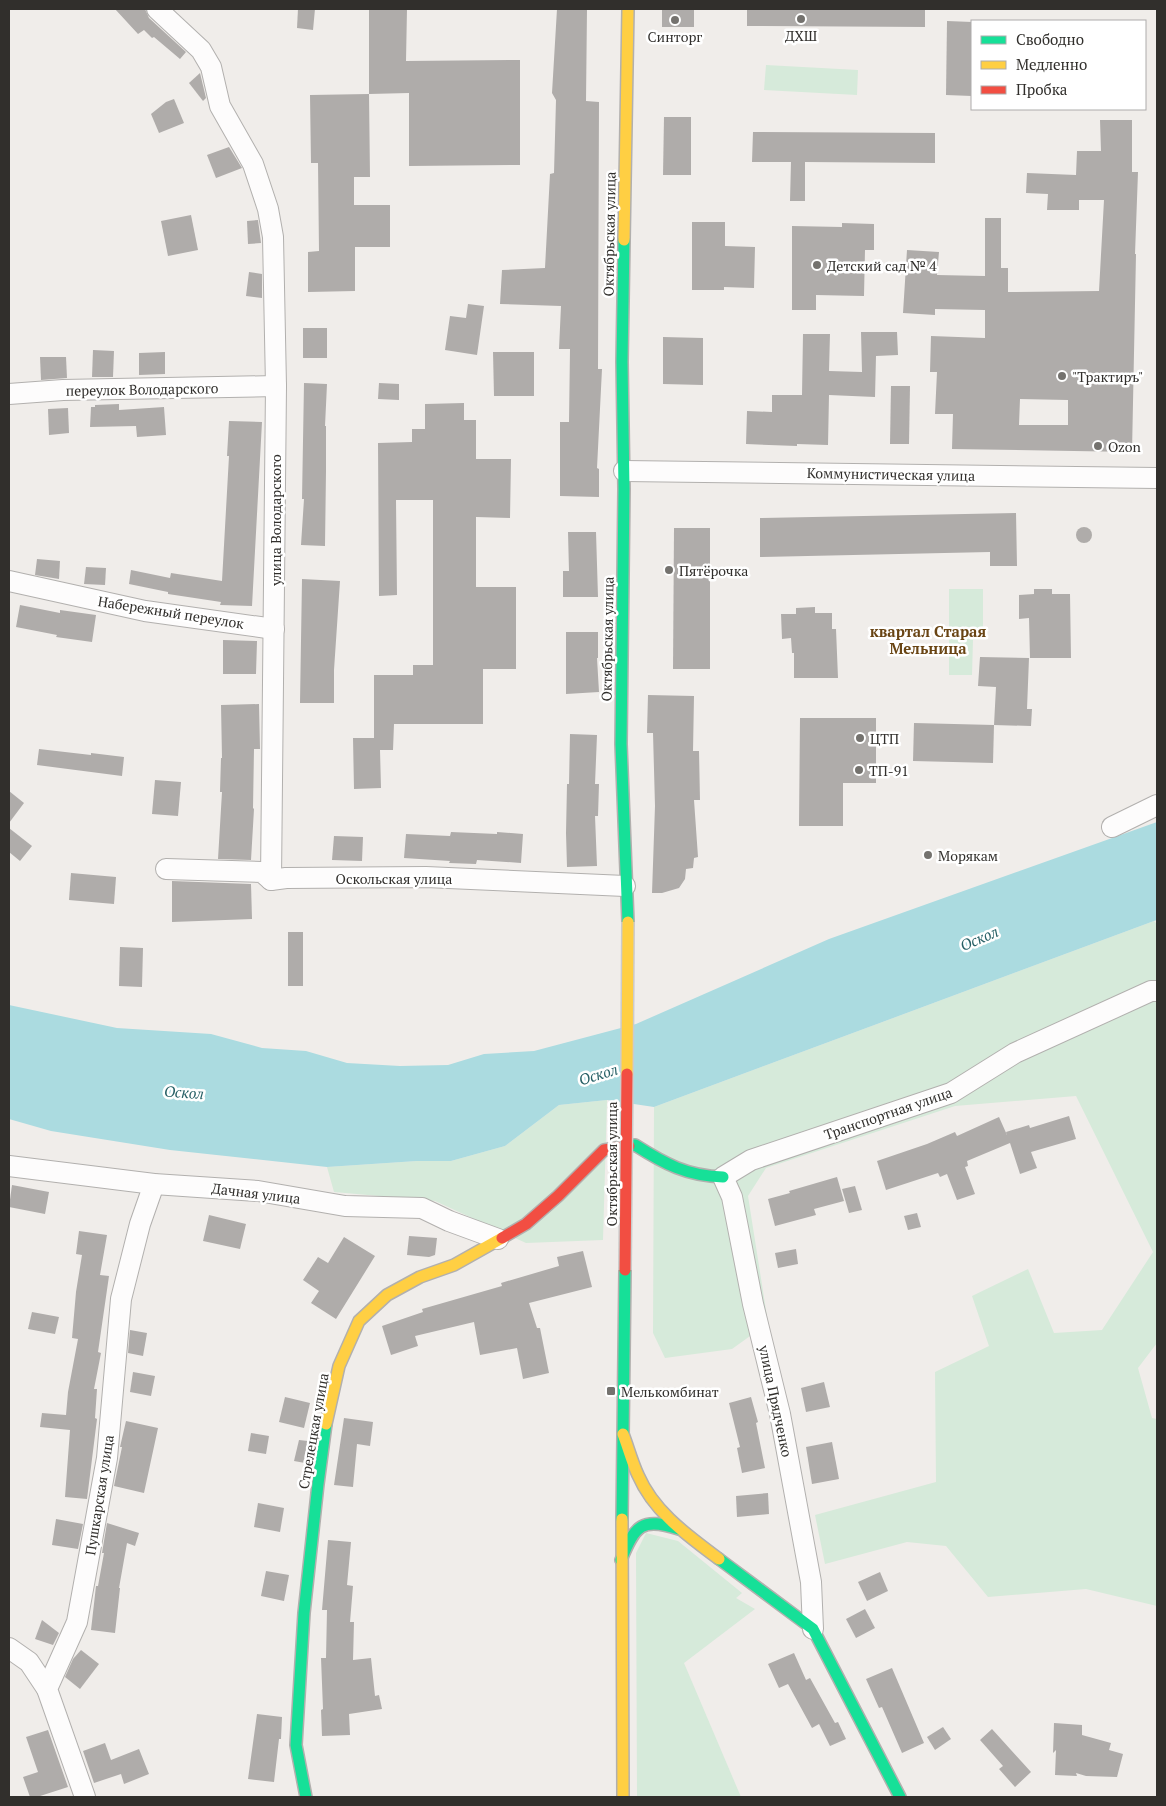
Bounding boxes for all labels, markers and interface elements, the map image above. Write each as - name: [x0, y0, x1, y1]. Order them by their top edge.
- marker: ДХШ: [795, 13, 807, 25]
- marker: Синторг: [669, 14, 681, 26]
- legend: [971, 20, 1146, 110]
- place label: ДХШ: [785, 26, 817, 45]
- place label: Синторг: [648, 27, 702, 46]
- text: Свободно: [1016, 29, 1084, 49]
- text: Медленно: [1016, 54, 1087, 74]
- text: Пробка: [1016, 79, 1068, 99]
- street label: Октябрьская улица: [598, 171, 620, 297]
- place label: Детский сад № 4: [827, 256, 937, 275]
- marker: Детский сад № 4: [811, 259, 823, 271]
- place label: "Трактиръ": [1072, 367, 1143, 386]
- marker: "Трактиръ": [1056, 370, 1068, 382]
- street label: переулок Володарского: [65, 378, 219, 400]
- place label: Ozon: [1108, 437, 1142, 456]
- marker: Ozon: [1092, 440, 1104, 452]
- street label: улица Володарского: [266, 454, 285, 587]
- street label: Коммунистическая улица: [807, 463, 975, 485]
- place label: Пятёрочка: [679, 561, 748, 580]
- marker: Пятёрочка: [663, 564, 675, 576]
- street label: Октябрьская улица: [596, 576, 618, 702]
- street label: Набережный переулок: [97, 591, 246, 633]
- district label: квартал Старая Мельница: [870, 621, 986, 658]
- place label: ЦТП: [870, 729, 899, 748]
- marker: ЦТП: [854, 732, 866, 744]
- place label: ТП-91: [869, 761, 909, 780]
- marker: ТП-91: [853, 764, 865, 776]
- place label: Морякам: [938, 846, 998, 865]
- marker: Морякам: [922, 849, 934, 861]
- street label: Оскольская улица: [336, 869, 452, 888]
- water label: Оскол: [957, 921, 1001, 955]
- water label: Оскол: [576, 1059, 620, 1089]
- water label: Оскол: [163, 1081, 205, 1103]
- street label: Транспортная улица: [821, 1082, 955, 1144]
- street label: Октябрьская улица: [602, 1102, 621, 1226]
- street label: Дачная улица: [210, 1178, 302, 1208]
- street label: улица Прядченко: [755, 1342, 797, 1459]
- street label: Стрелецкая улица: [293, 1371, 333, 1491]
- place label: Мелькомбинат: [621, 1382, 719, 1401]
- marker: Мелькомбинат: [605, 1385, 617, 1397]
- street label: Пушкарская улица: [80, 1433, 118, 1557]

